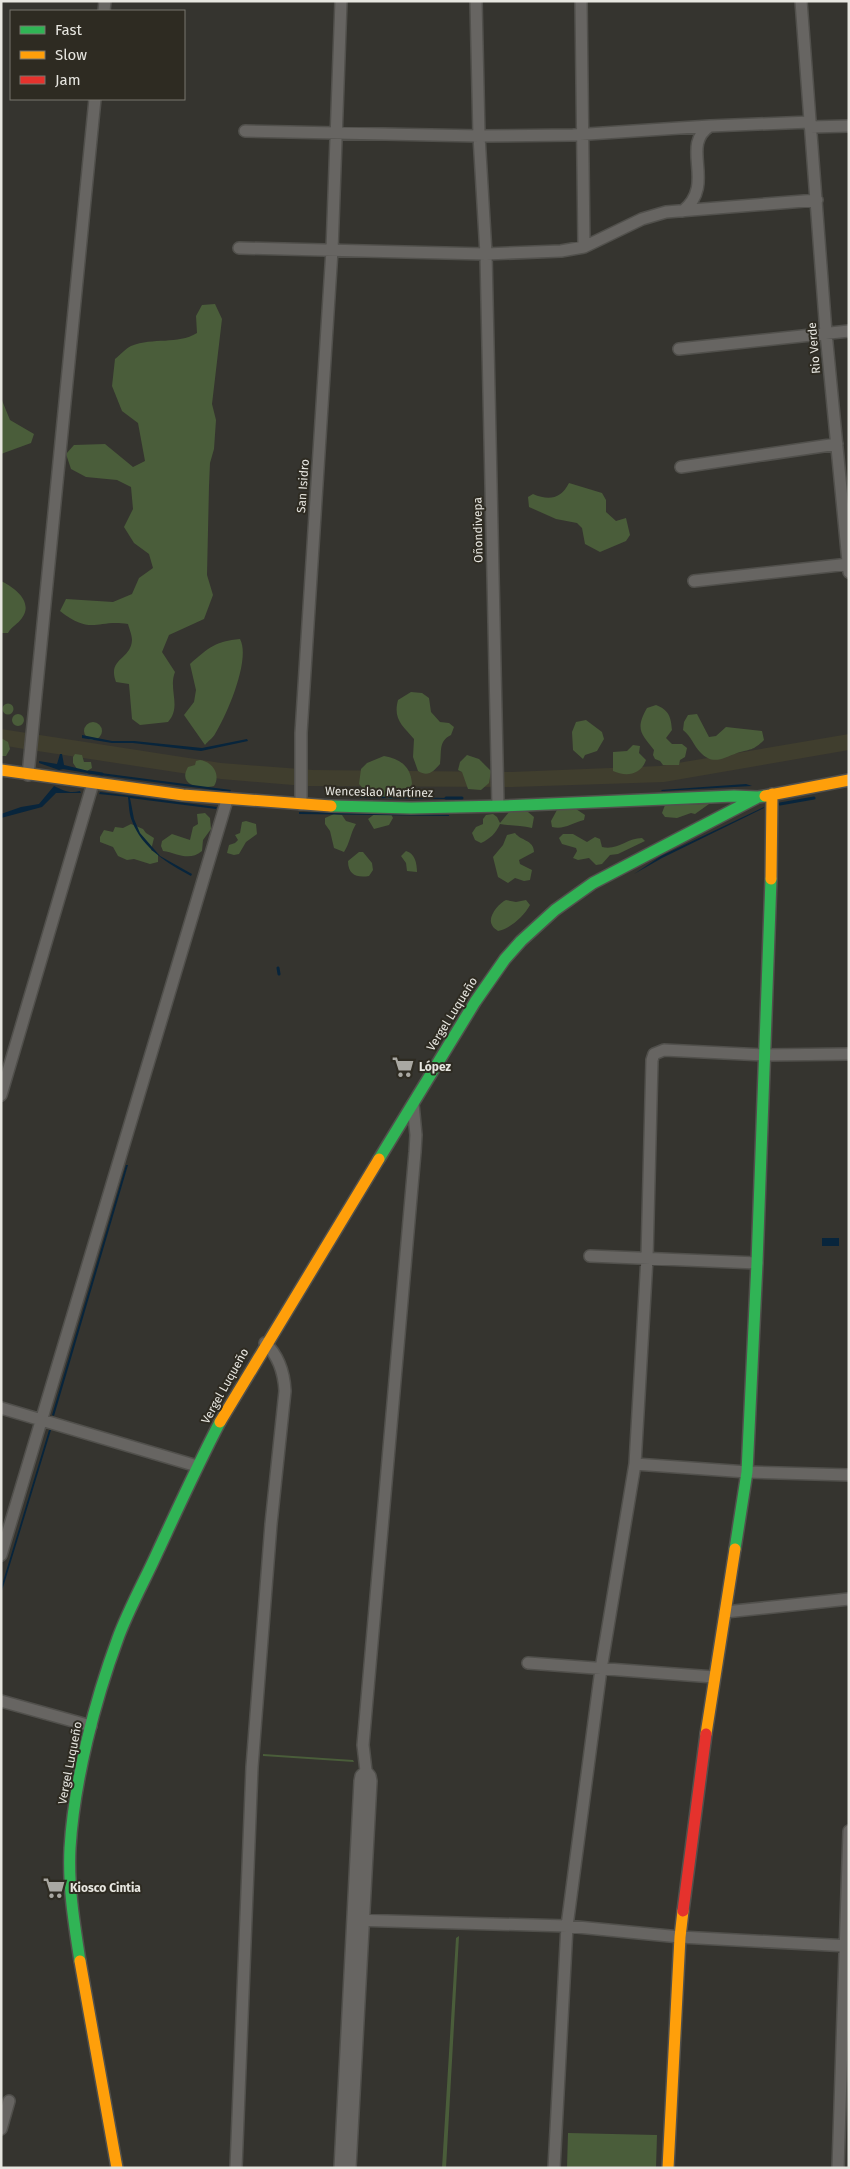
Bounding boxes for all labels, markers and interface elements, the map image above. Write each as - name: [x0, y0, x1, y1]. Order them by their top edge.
- legend: [10, 10, 185, 100]
- text: Fast: [55, 21, 82, 39]
- text: Slow: [55, 46, 87, 64]
- text: Jam: [55, 71, 81, 89]
- street label: Rio Verde: [805, 322, 823, 374]
- street label: San Isidro: [294, 458, 312, 514]
- street label: Oñondivepa: [470, 497, 486, 563]
- street label: Wenceslao Martínez: [325, 784, 433, 800]
- street label: Vergel Luqueño: [424, 975, 480, 1053]
- supermarket icon: López: [390, 1054, 416, 1080]
- place label: López: [419, 1060, 452, 1074]
- street label: Vergel Luqueño: [198, 1346, 252, 1426]
- street label: Vergel Luqueño: [55, 1720, 85, 1806]
- supermarket icon: Kiosco Cintia: [41, 1875, 67, 1901]
- place label: Kiosco Cintia: [70, 1881, 141, 1895]

